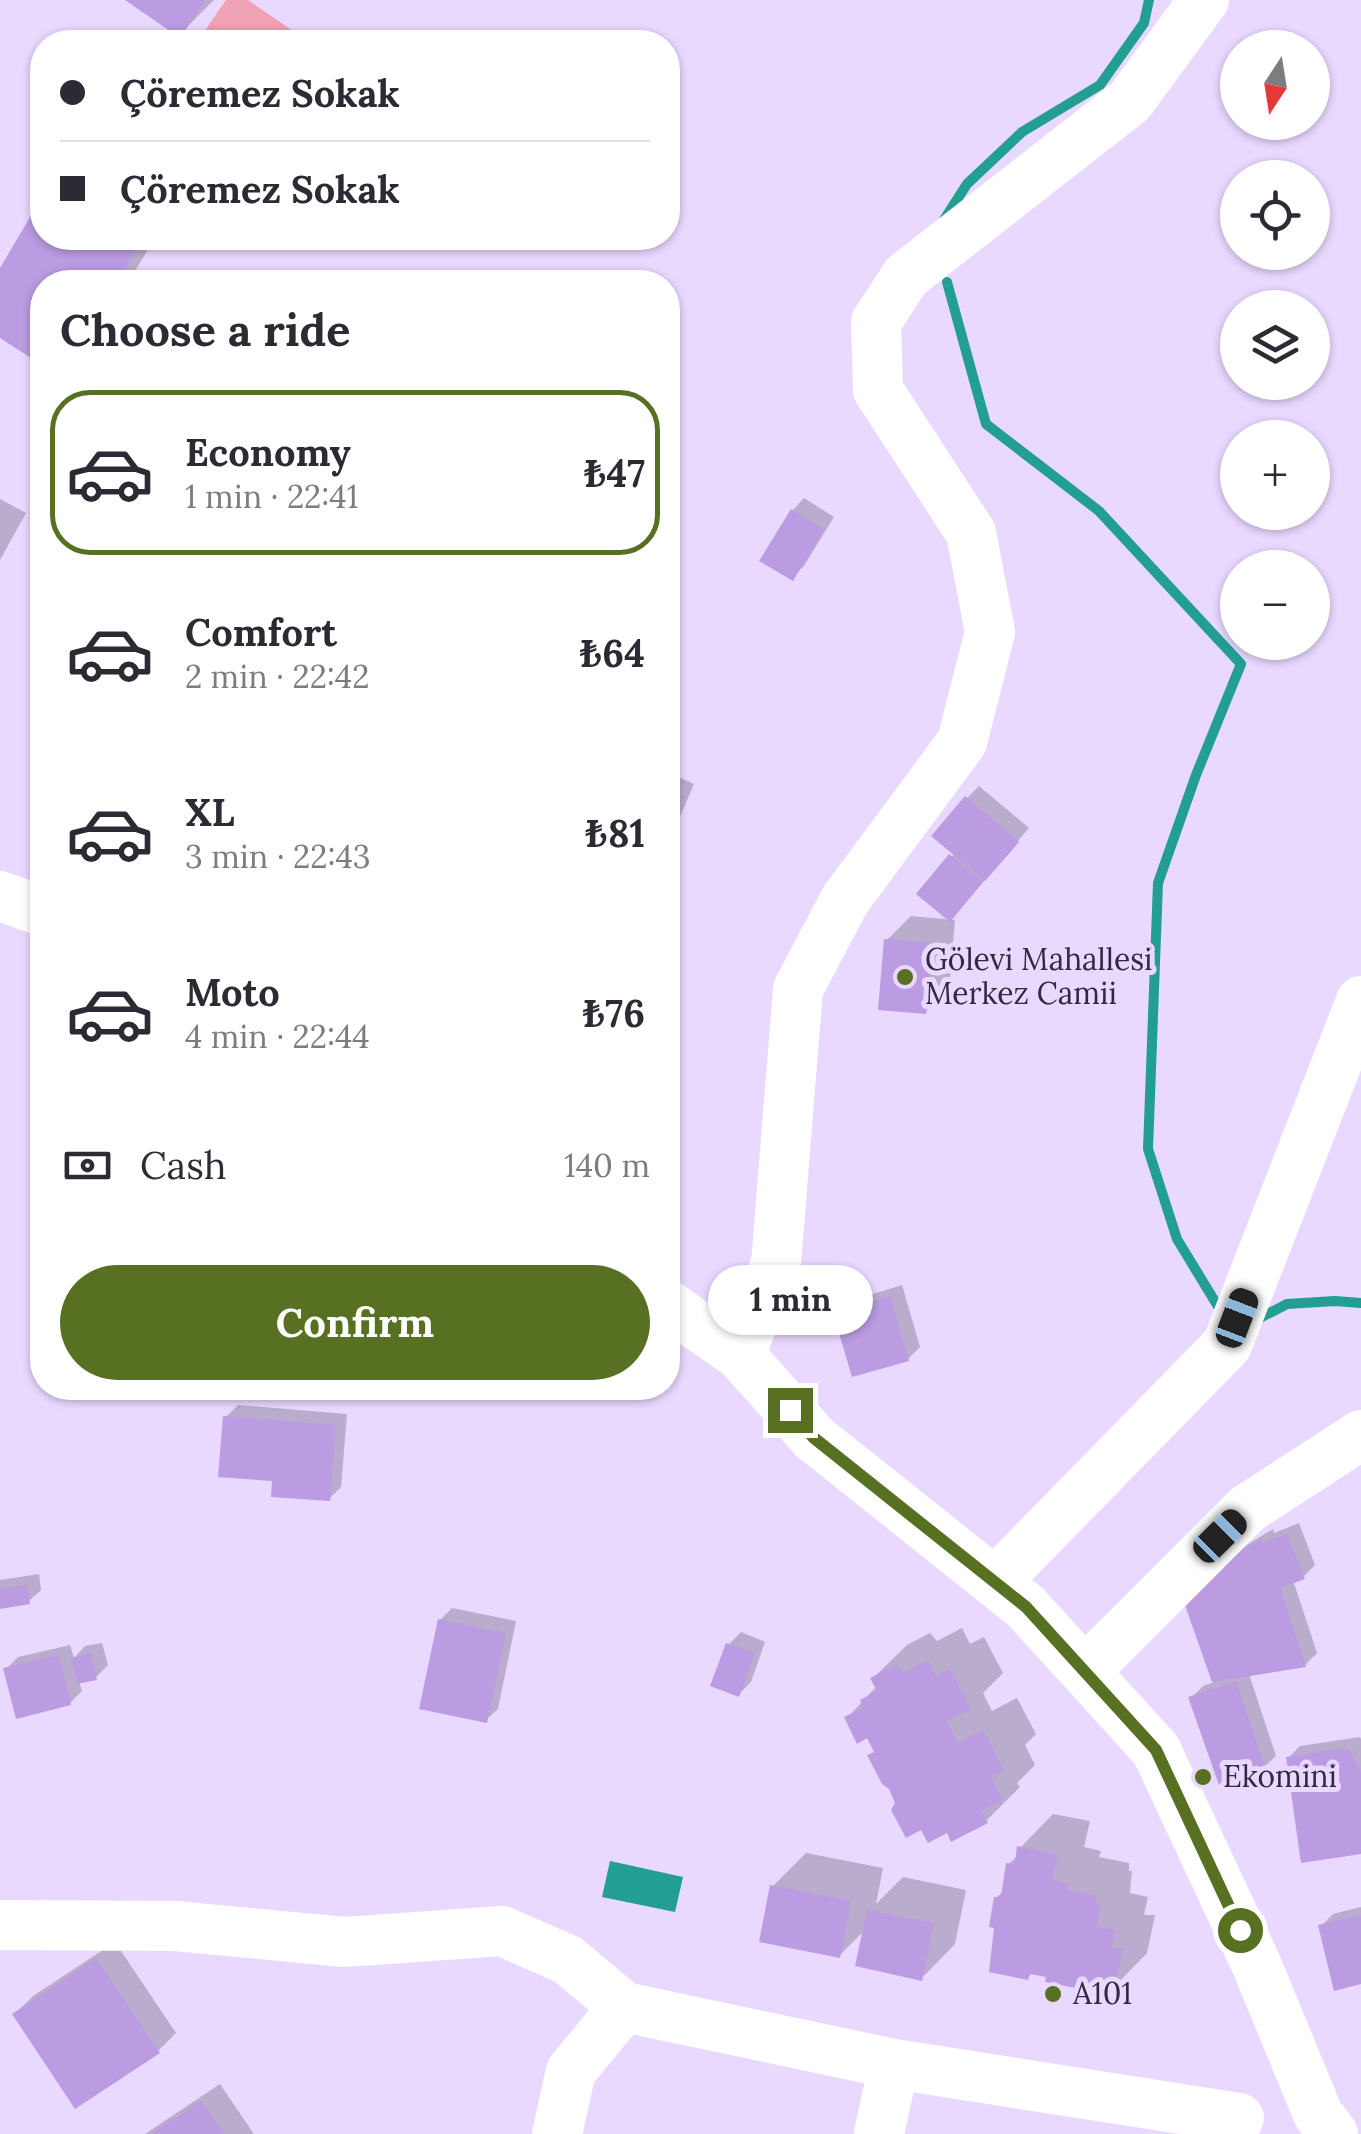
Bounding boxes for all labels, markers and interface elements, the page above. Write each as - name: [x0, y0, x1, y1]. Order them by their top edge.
- north arrow: [1220, 30, 1330, 140]
- map controls: [1220, 30, 1330, 660]
- text: Çöremez Sokak: [120, 69, 400, 117]
- button: locate: [1220, 160, 1330, 270]
- text: Çöremez Sokak: [120, 165, 400, 213]
- button: layers: [1220, 290, 1330, 400]
- text: Choose a ride: [60, 301, 350, 358]
- button: +: [1220, 420, 1330, 530]
- icon: car: [65, 428, 155, 518]
- text: Economy: [185, 428, 351, 476]
- text: ₺47: [584, 449, 645, 497]
- text: 1 min · 22:41: [185, 476, 358, 517]
- button: −: [1220, 550, 1330, 660]
- icon: car: [65, 608, 155, 698]
- text: Comfort: [185, 608, 337, 656]
- text: ₺64: [580, 629, 645, 677]
- text: 2 min · 22:42: [185, 656, 369, 697]
- icon: car: [65, 788, 155, 878]
- text: XL: [185, 788, 235, 836]
- text: ₺81: [585, 809, 645, 857]
- text: 3 min · 22:43: [185, 836, 371, 877]
- place label: Gölevi Mahallesi Merkez Camii: [925, 940, 1153, 1012]
- marker: Gölevi Mahallesi Merkez Camii: [894, 966, 916, 988]
- icon: car: [65, 968, 155, 1058]
- text: Moto: [185, 968, 280, 1016]
- text: ₺76: [583, 989, 645, 1037]
- text: 4 min · 22:44: [185, 1016, 370, 1057]
- icon: cash: [60, 1138, 115, 1193]
- text: Cash: [140, 1141, 227, 1189]
- text: 140 m: [564, 1145, 650, 1186]
- button: Confirm: [60, 1265, 650, 1380]
- callout: 1 min: [708, 1265, 872, 1335]
- text: 1 min: [750, 1279, 831, 1320]
- car: [1212, 1285, 1262, 1351]
- route end: [768, 1388, 813, 1433]
- car: [1188, 1504, 1252, 1568]
- place label: Ekomini: [1223, 1757, 1337, 1795]
- marker: Ekomini: [1192, 1766, 1214, 1788]
- route start: [1218, 1908, 1263, 1953]
- place label: A101: [1072, 1974, 1132, 2012]
- marker: A101: [1042, 1983, 1064, 2005]

